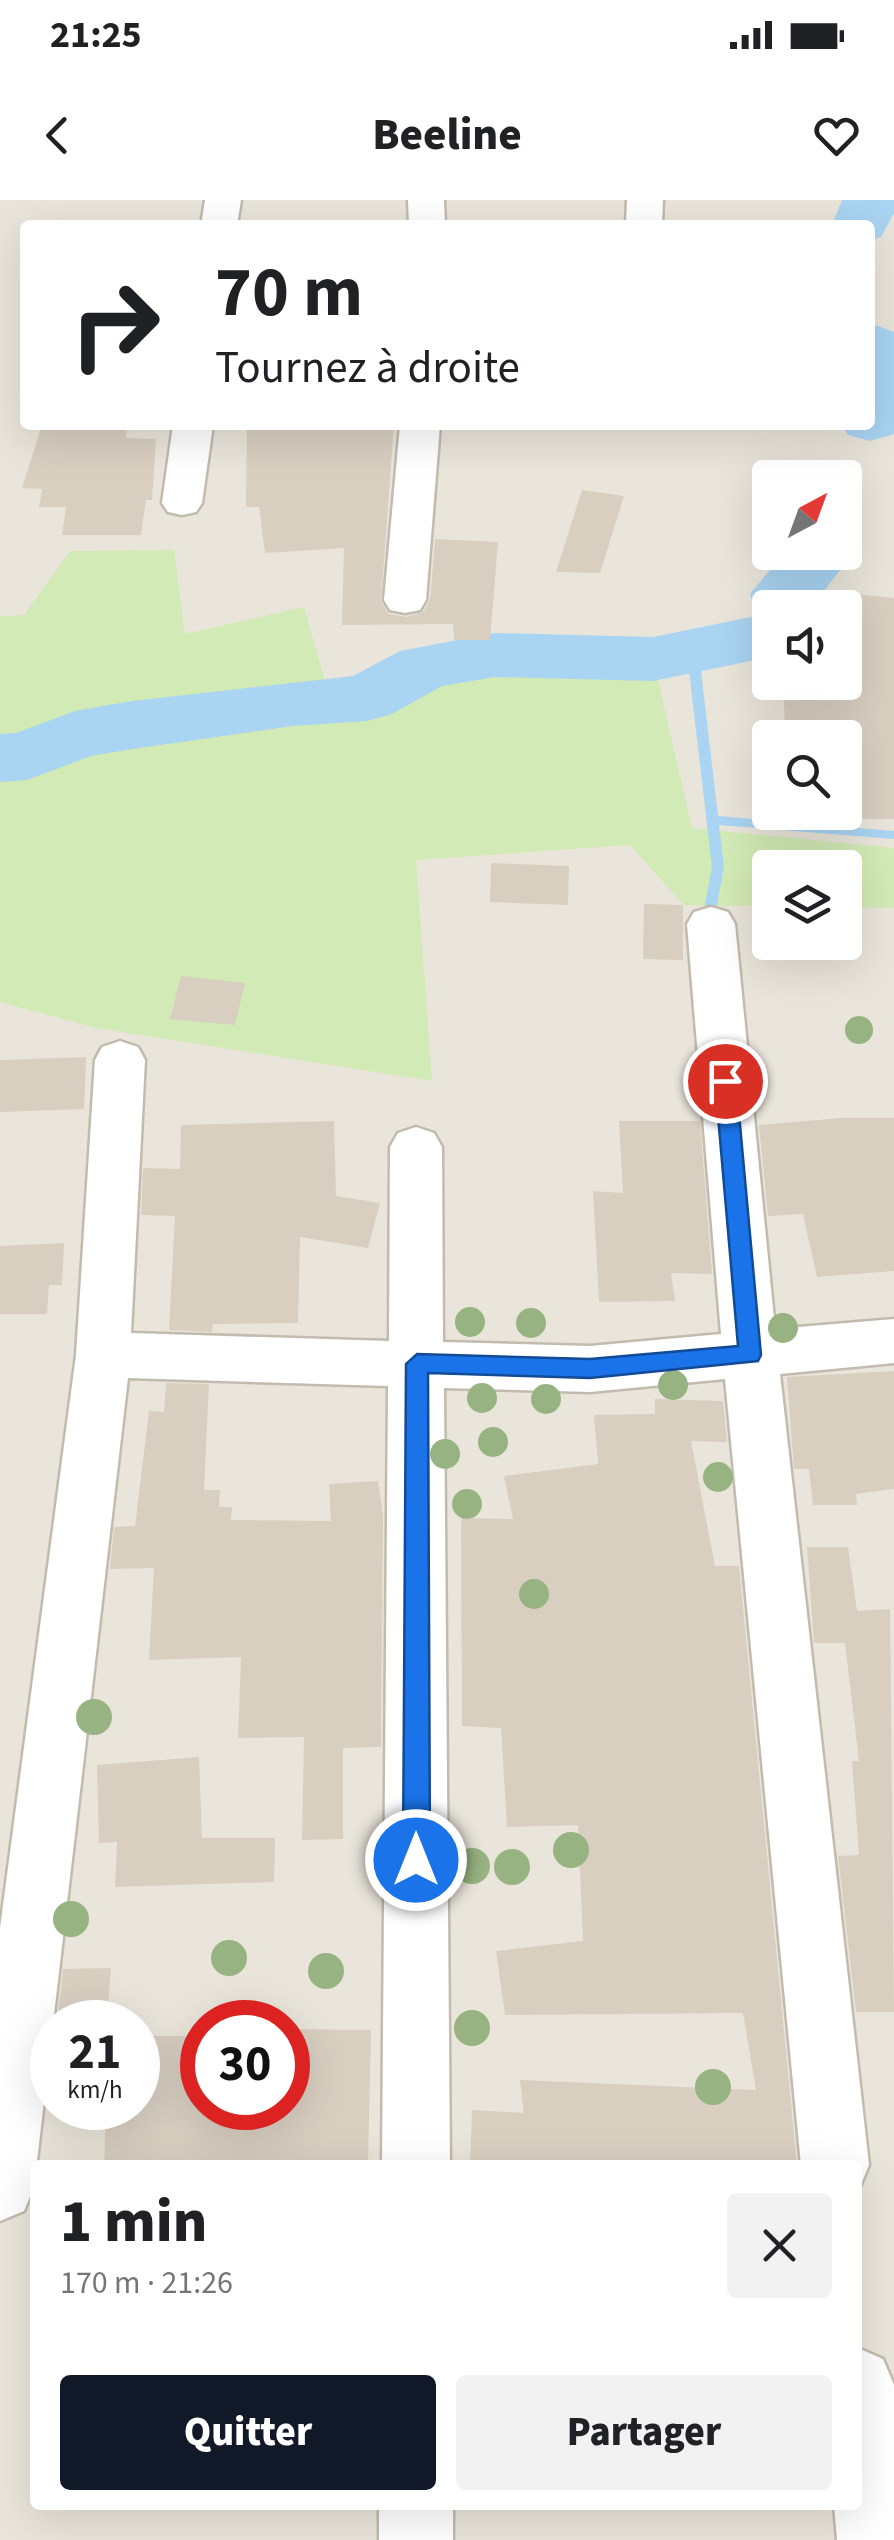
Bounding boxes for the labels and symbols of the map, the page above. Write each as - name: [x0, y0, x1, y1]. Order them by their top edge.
- north arrow: [752, 460, 862, 570]
- pin: [683, 1039, 768, 1124]
- position arrow: [364, 1808, 468, 1912]
- speed limit sign: 30: [180, 2000, 310, 2130]

